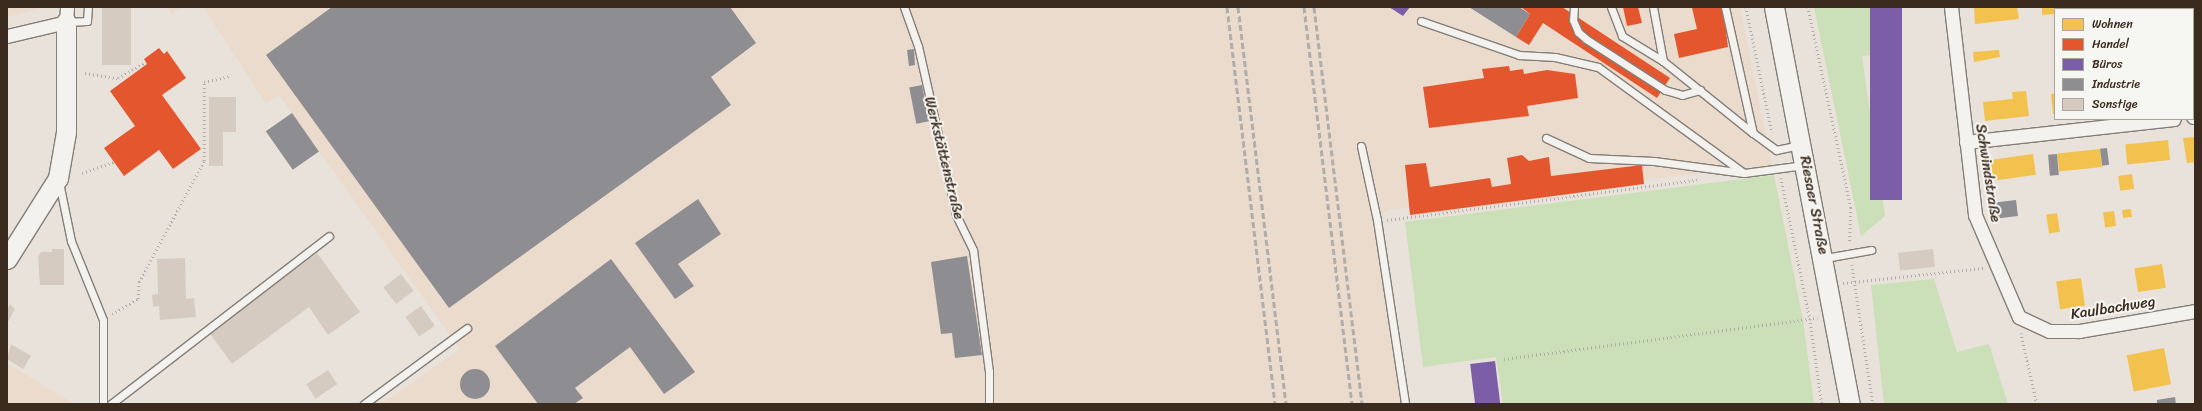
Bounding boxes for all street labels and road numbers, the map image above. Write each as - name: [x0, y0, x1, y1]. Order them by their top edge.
- street label: Werkstättenstraße: [920, 95, 968, 221]
- street label: Schwindstraße: [1971, 123, 2005, 223]
- street label: Riesaer Straße: [1796, 154, 1832, 256]
- street label: Kaulbachweg: [2069, 292, 2157, 324]

